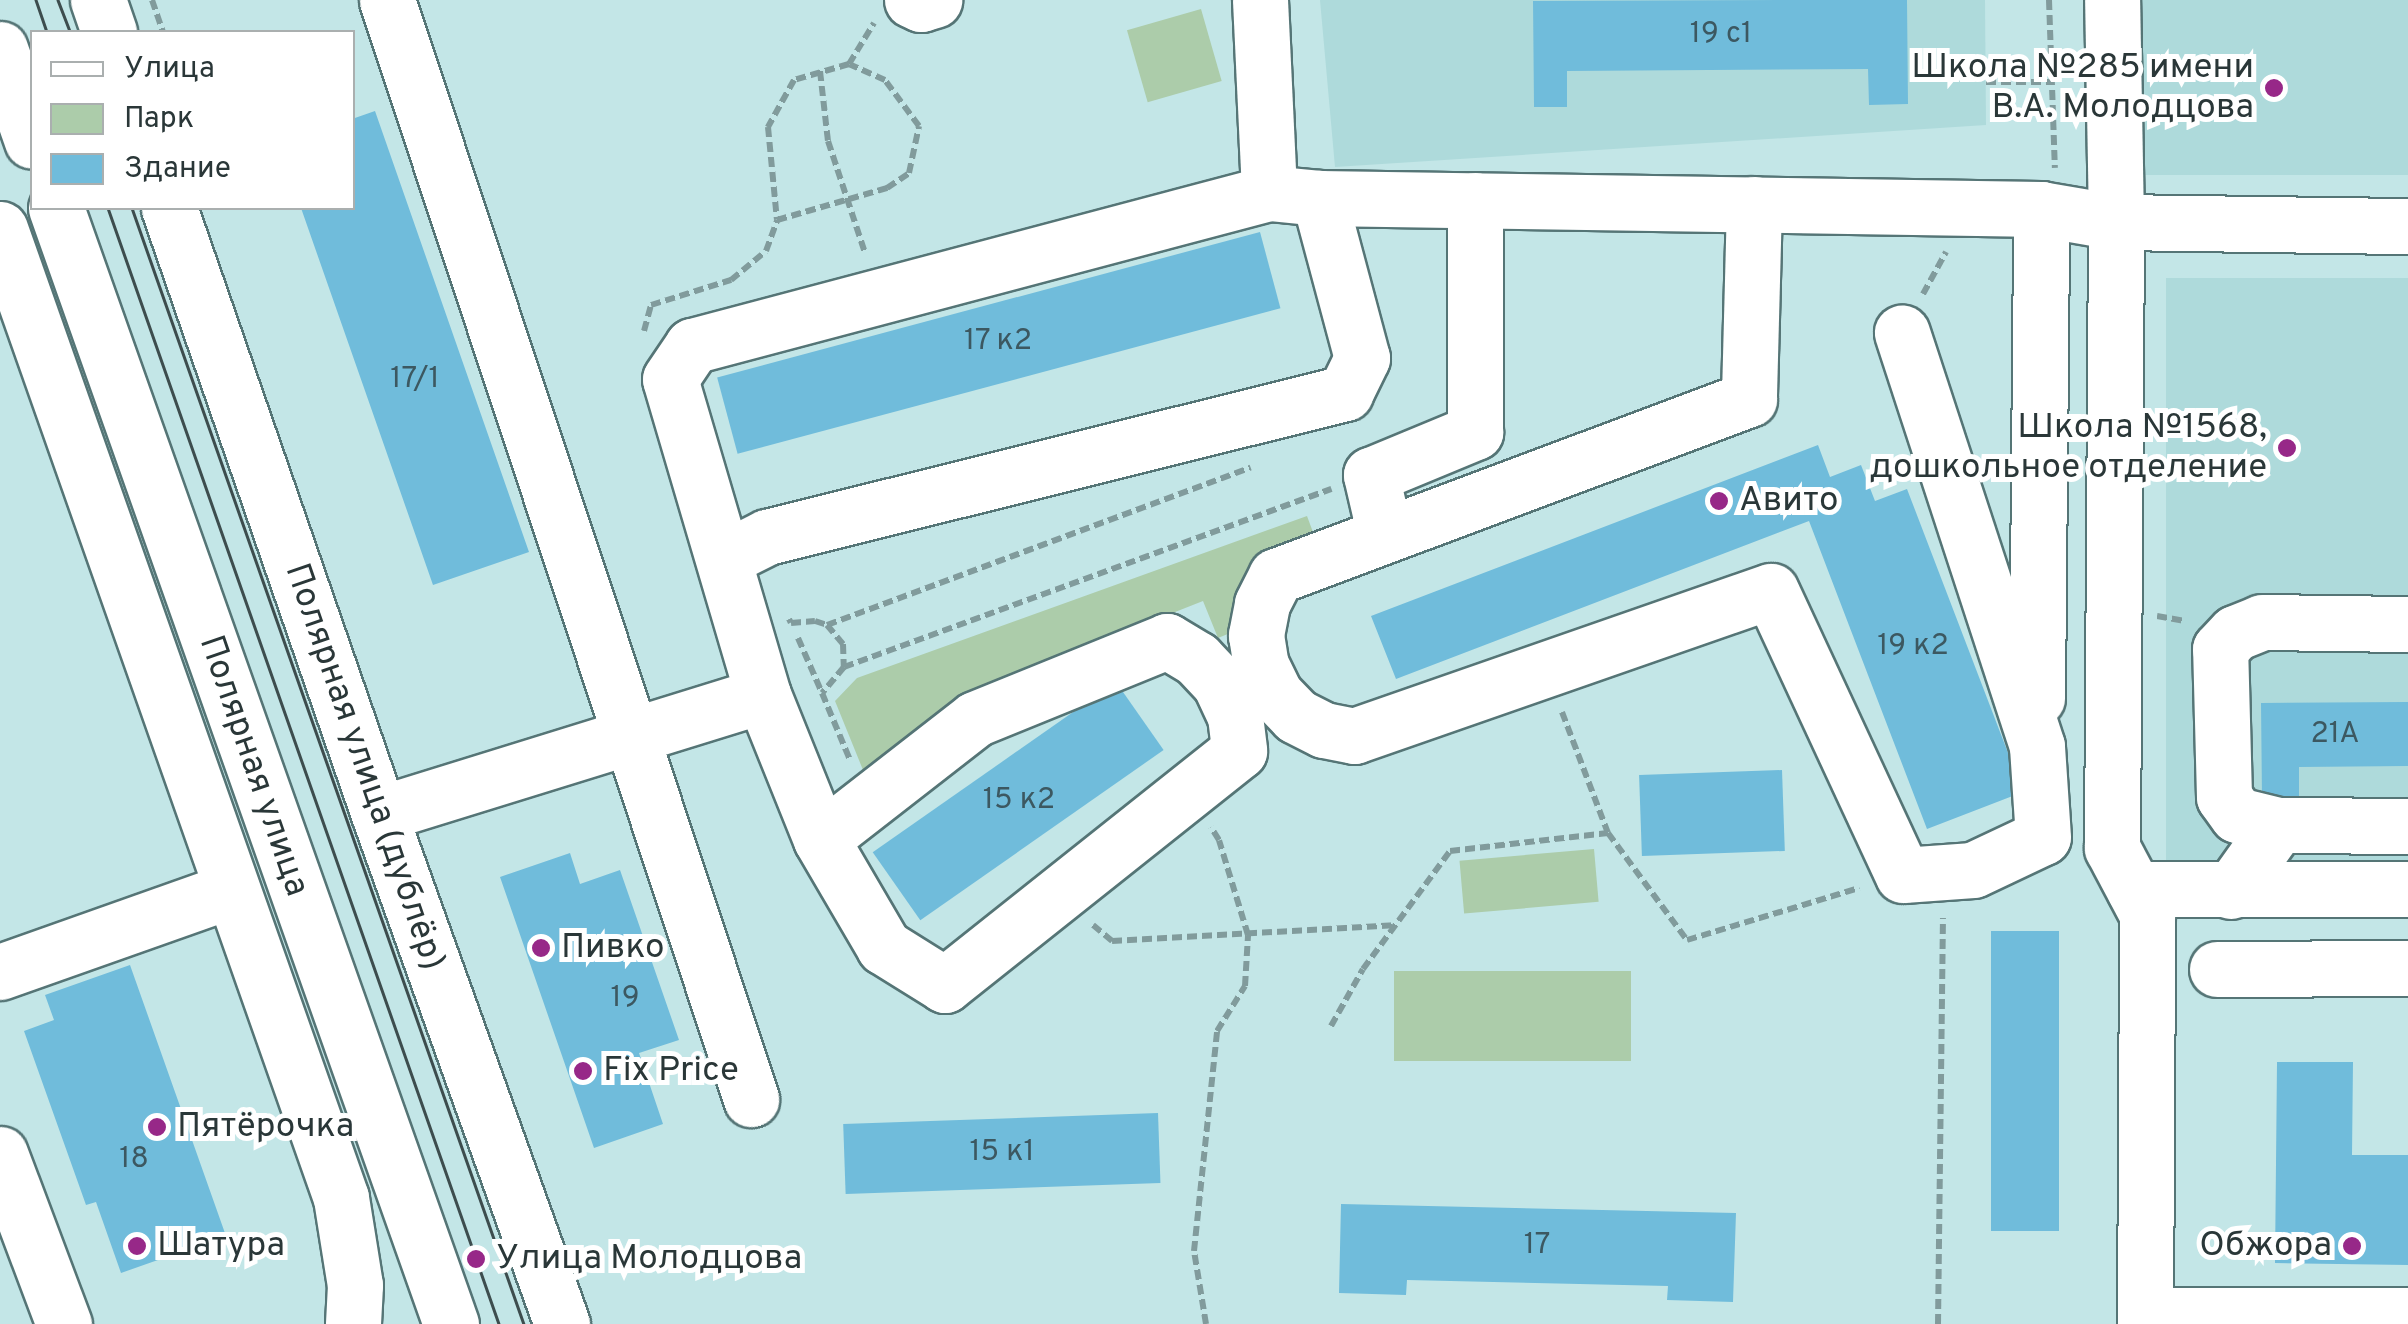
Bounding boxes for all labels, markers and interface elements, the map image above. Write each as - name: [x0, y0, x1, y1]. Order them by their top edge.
- house number: 19 с1: [1690, 17, 1752, 53]
- legend: [30, 30, 355, 210]
- place label: Школа №285 имени В.А. Молодцова: [1911, 47, 2254, 129]
- text: Улица: [124, 51, 215, 88]
- marker: Школа №285 имени В.А. Молодцова: [2263, 77, 2285, 99]
- text: Парк: [124, 101, 194, 138]
- text: Здание: [124, 151, 231, 188]
- house number: 17 к2: [963, 324, 1033, 360]
- house number: 17/1: [390, 362, 440, 398]
- place label: Школа №1568, дошкольное отделение: [1870, 407, 2267, 489]
- marker: Школа №1568, дошкольное отделение: [2276, 437, 2298, 459]
- place label: Авито: [1739, 480, 1839, 522]
- marker: Авито: [1708, 490, 1730, 512]
- street label: Полярная улица (дублёр): [275, 558, 453, 976]
- house number: 19 к2: [1877, 629, 1949, 665]
- street label: Полярная улица: [189, 630, 317, 902]
- house number: 21А: [2310, 717, 2360, 753]
- house number: 15 к2: [983, 783, 1055, 819]
- place label: Пивко: [561, 927, 665, 969]
- marker: Пивко: [530, 937, 552, 959]
- house number: 19: [610, 981, 640, 1017]
- place label: Fix Price: [603, 1050, 739, 1092]
- marker: Fix Price: [572, 1060, 594, 1082]
- place label: Пятёрочка: [177, 1106, 354, 1148]
- marker: Пятёрочка: [146, 1116, 168, 1138]
- house number: 15 к1: [969, 1135, 1035, 1171]
- house number: 18: [119, 1142, 149, 1178]
- place label: Шатура: [157, 1225, 285, 1267]
- place label: Обжора: [2199, 1225, 2332, 1267]
- house number: 17: [1524, 1228, 1550, 1264]
- marker: Шатура: [126, 1235, 148, 1257]
- marker: Обжора: [2341, 1235, 2363, 1257]
- place label: Улица Молодцова: [496, 1238, 802, 1280]
- marker: Улица Молодцова: [465, 1248, 487, 1270]

